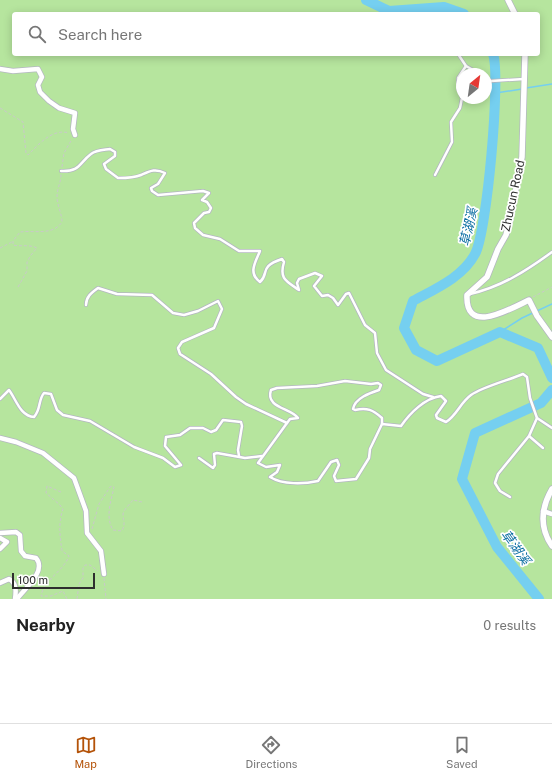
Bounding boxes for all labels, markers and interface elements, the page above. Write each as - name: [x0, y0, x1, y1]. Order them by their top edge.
- search box: [12, 12, 540, 56]
- icon: search: [26, 23, 48, 45]
- text: Search here: [58, 26, 142, 43]
- north arrow: [456, 68, 492, 104]
- street label: Zhucun Road: [499, 159, 527, 233]
- water label: 草湖溪: [457, 204, 481, 248]
- water label: 草湖溪: [498, 527, 534, 569]
- scale bar: [12, 571, 95, 590]
- text: 100 m: [18, 574, 48, 586]
- text: Nearby: [16, 615, 75, 635]
- text: 0 results: [483, 618, 536, 633]
- tab: Map: [74, 734, 97, 770]
- tab: Directions: [246, 734, 297, 770]
- tab: Saved: [446, 734, 478, 770]

